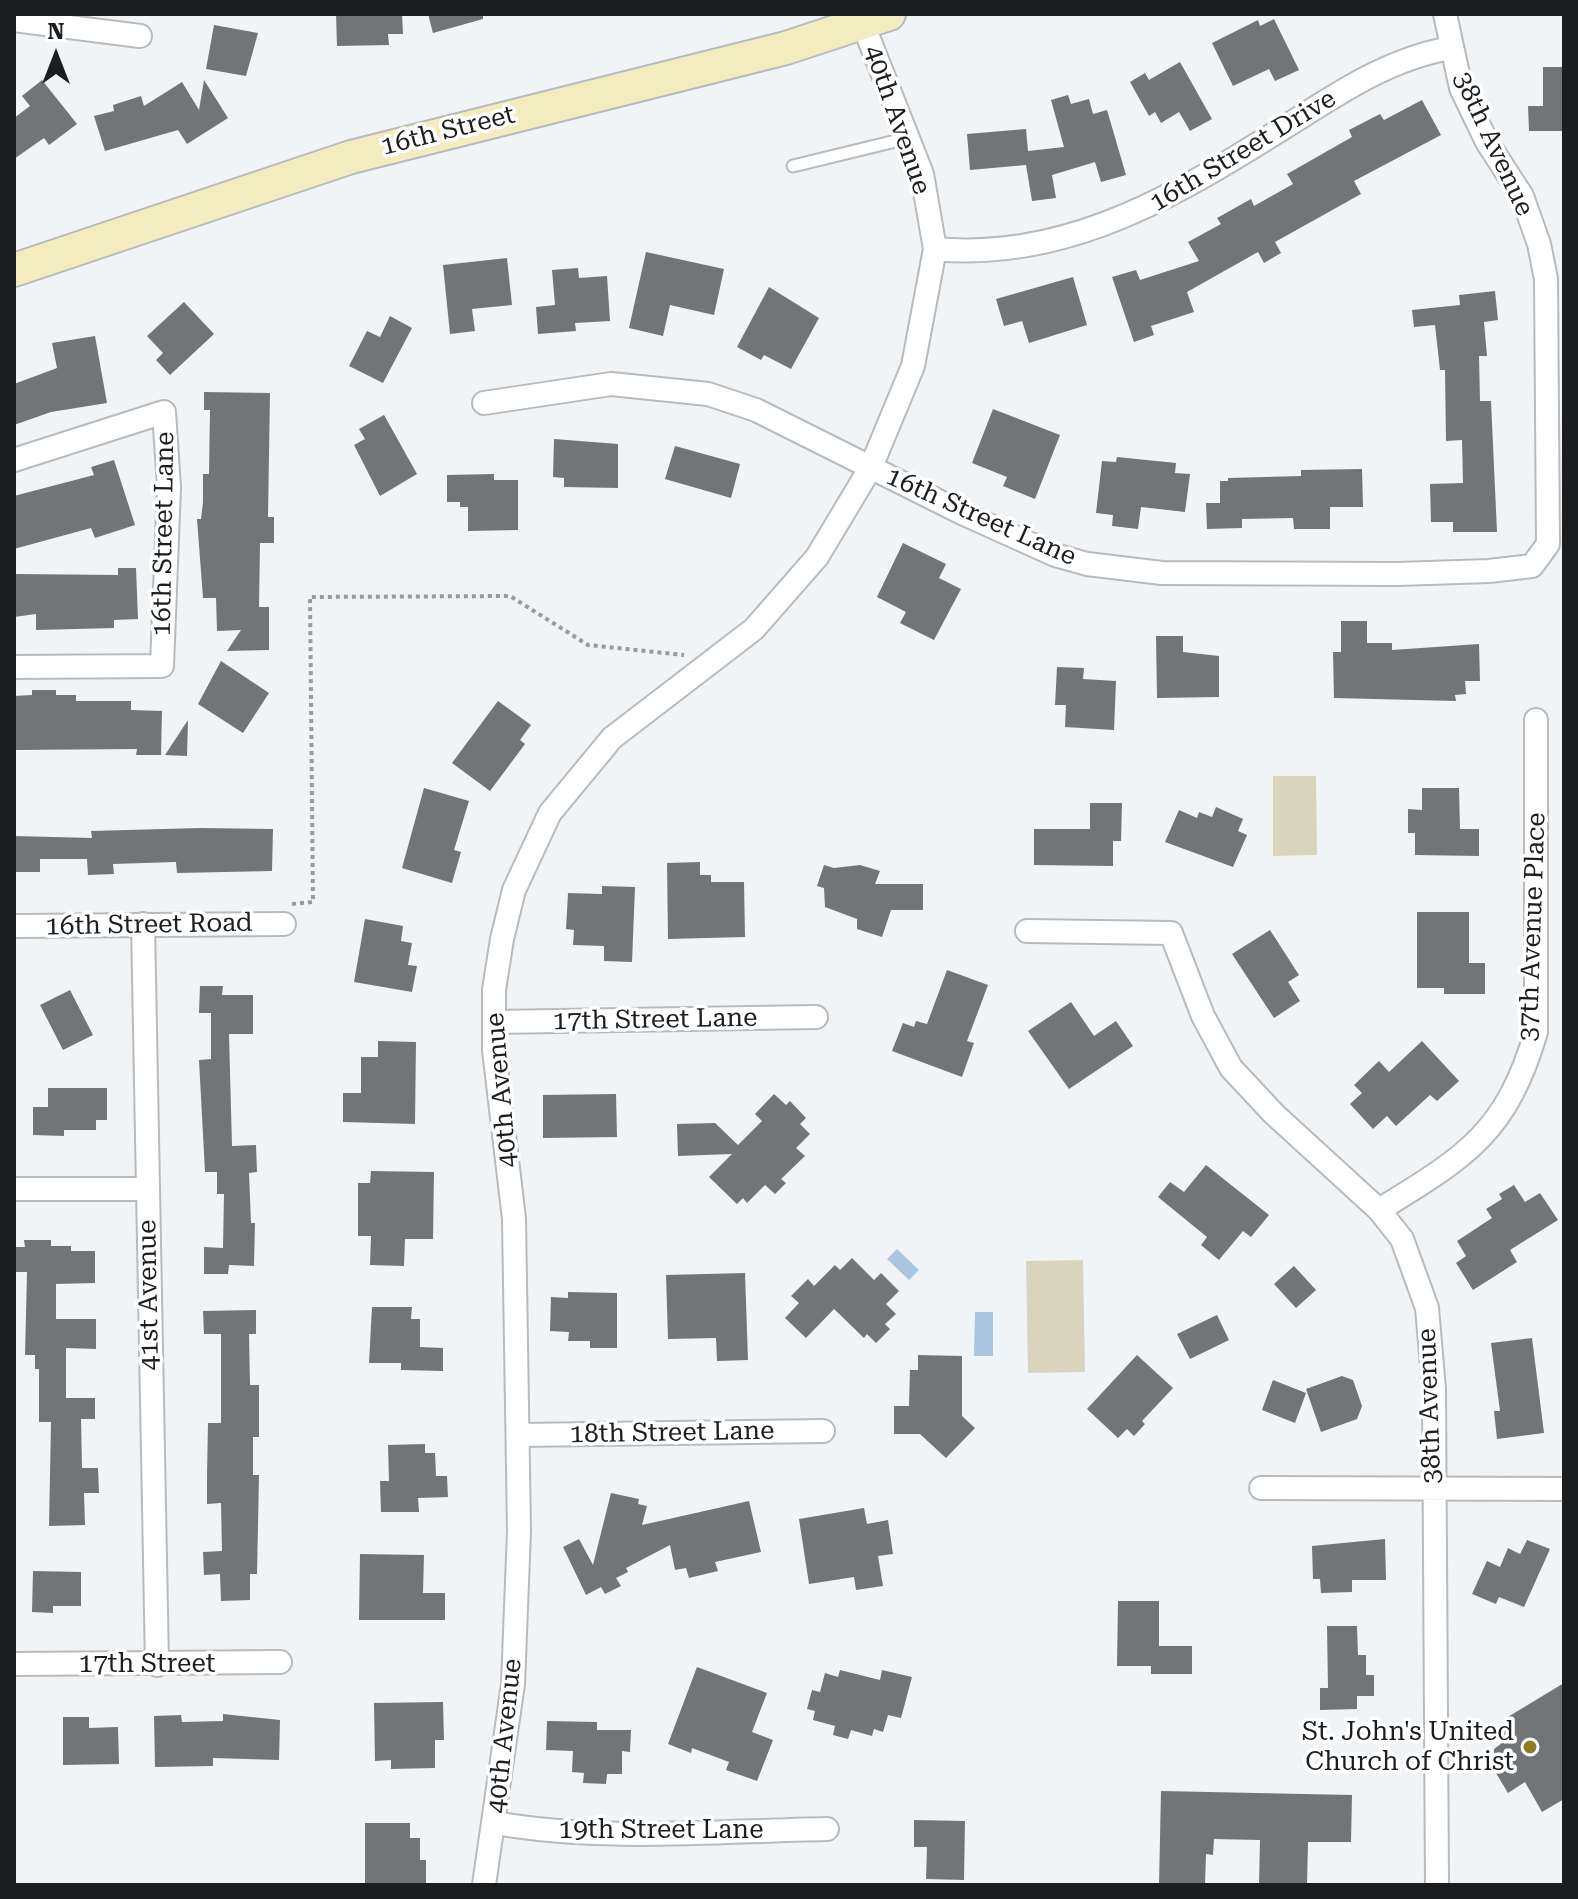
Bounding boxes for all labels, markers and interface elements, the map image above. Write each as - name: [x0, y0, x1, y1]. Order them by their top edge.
- north arrow: [16, 16, 96, 96]
- text: N: [48, 19, 64, 44]
- street label: 40th Avenue: [857, 41, 937, 199]
- street label: 38th Avenue: [1446, 67, 1540, 221]
- street label: 16th Street Drive: [1144, 83, 1342, 219]
- street label: 16th Street: [378, 99, 518, 163]
- street label: 16th Street Lane: [147, 431, 181, 637]
- street label: 16th Street Lane: [881, 461, 1081, 573]
- street label: 37th Avenue Place: [1513, 812, 1553, 1042]
- street label: 16th Street Road: [45, 908, 253, 942]
- street label: 17th Street Lane: [552, 1003, 758, 1037]
- street label: 40th Avenue: [480, 1011, 524, 1169]
- street label: 41st Avenue: [132, 1219, 166, 1371]
- street label: 38th Avenue: [1412, 1328, 1448, 1484]
- street label: 18th Street Lane: [569, 1416, 775, 1450]
- street label: 17th Street: [79, 1648, 215, 1680]
- street label: 40th Avenue: [481, 1657, 529, 1815]
- place label: St. John's United Church of Christ: [1302, 1716, 1514, 1778]
- marker: St. John's United Church of Christ: [1521, 1738, 1539, 1756]
- street label: 19th Street Lane: [559, 1814, 763, 1846]

